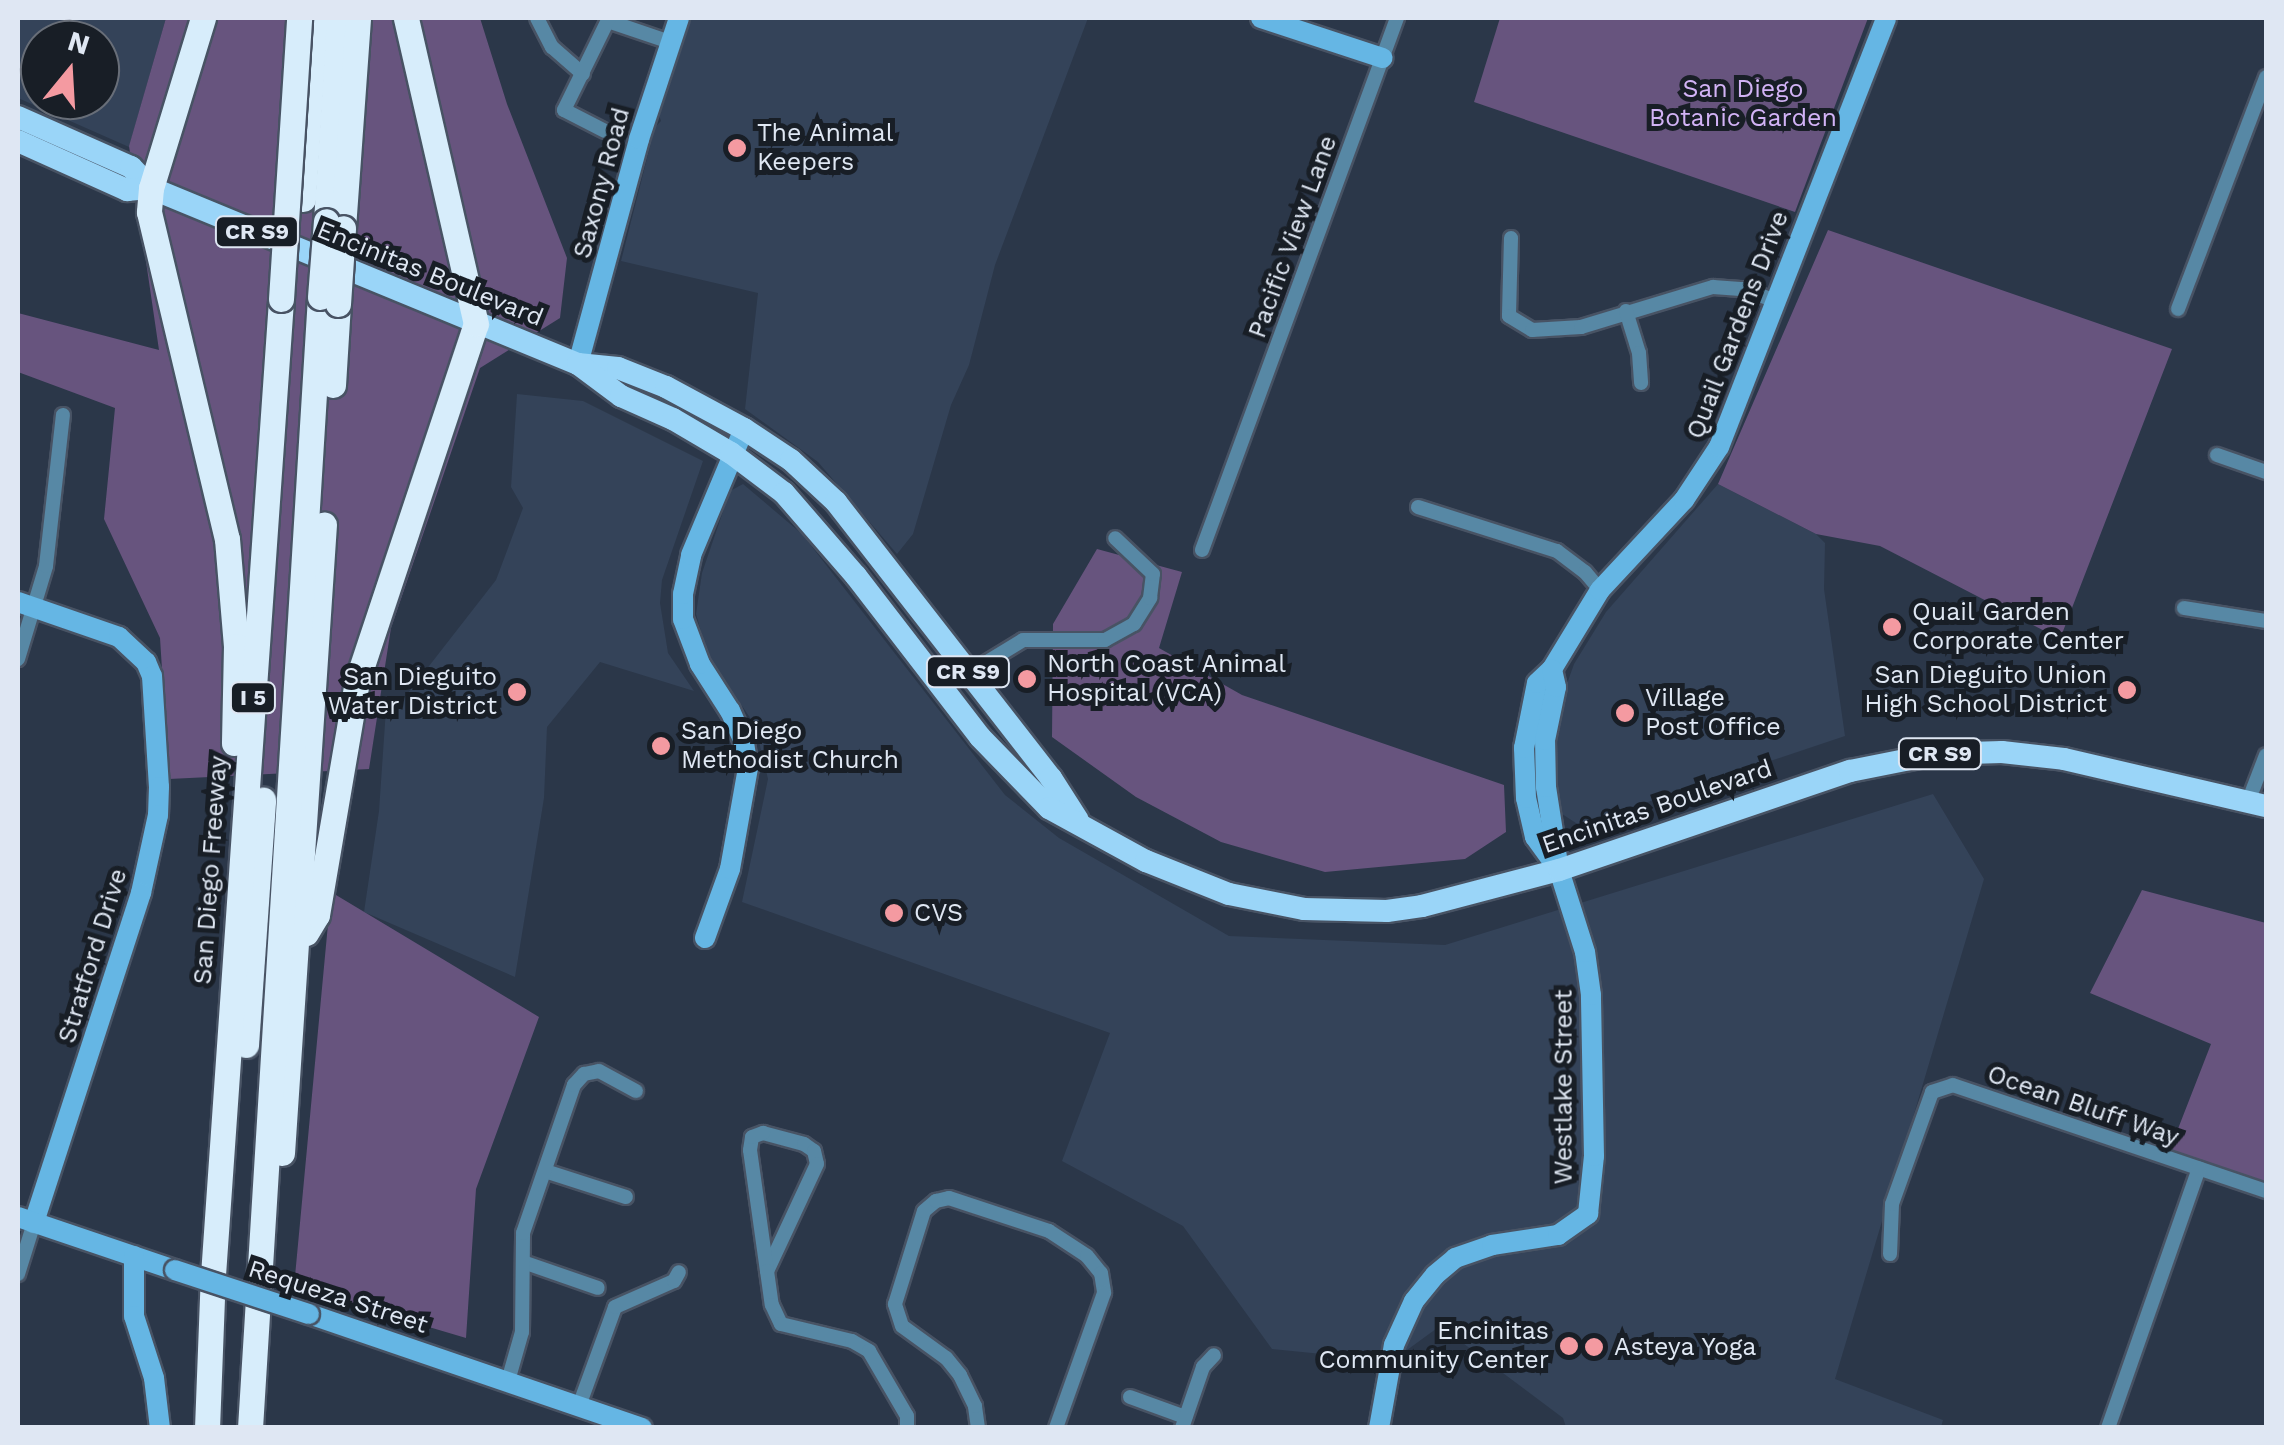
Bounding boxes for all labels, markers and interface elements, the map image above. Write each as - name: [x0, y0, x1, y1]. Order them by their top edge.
- north arrow: [20, 20, 120, 120]
- text: N: [64, 24, 94, 62]
- park label: San Diego Botanic Garden: [1649, 75, 1837, 134]
- street label: Saxony Road: [567, 104, 637, 262]
- place label: The Animal Keepers: [757, 119, 894, 178]
- street label: Pacific View Lane: [1242, 131, 1344, 343]
- marker: The Animal Keepers: [726, 137, 748, 159]
- street label: Quail Gardens Drive: [1681, 206, 1795, 444]
- road number: CR S9: [214, 215, 300, 249]
- street label: Encinitas Boulevard: [313, 215, 547, 333]
- place label: Quail Garden Corporate Center: [1912, 598, 2124, 657]
- marker: Quail Garden Corporate Center: [1881, 616, 1903, 638]
- place label: North Coast Animal Hospital (VCA): [1047, 650, 1287, 709]
- road number: CR S9: [926, 655, 1010, 689]
- place label: San Dieguito Union High School District: [1864, 661, 2107, 720]
- place label: San Dieguito Water District: [327, 663, 497, 722]
- marker: North Coast Animal Hospital (VCA): [1016, 668, 1038, 690]
- marker: San Dieguito Union High School District: [2116, 679, 2138, 701]
- road number: I 5: [228, 681, 278, 715]
- marker: San Dieguito Water District: [506, 681, 528, 703]
- place label: Village Post Office: [1645, 684, 1781, 743]
- marker: Village Post Office: [1614, 702, 1636, 724]
- place label: San Diego Methodist Church: [681, 717, 899, 776]
- marker: San Diego Methodist Church: [650, 735, 672, 757]
- road number: CR S9: [1898, 737, 1982, 771]
- street label: Encinitas Boulevard: [1538, 754, 1776, 860]
- street label: San Diego Freeway: [188, 755, 234, 985]
- street label: Stratford Drive: [52, 865, 134, 1047]
- place label: CVS: [914, 898, 963, 928]
- marker: CVS: [883, 902, 905, 924]
- street label: Westlake Street: [1549, 990, 1579, 1184]
- street label: Ocean Bluff Way: [1983, 1059, 2183, 1153]
- street label: Requeza Street: [244, 1254, 432, 1340]
- place label: Encinitas Community Center: [1318, 1317, 1549, 1376]
- place label: Asteya Yoga: [1614, 1332, 1758, 1362]
- marker: Encinitas Community Center: [1558, 1335, 1580, 1357]
- marker: Asteya Yoga: [1583, 1336, 1605, 1358]

